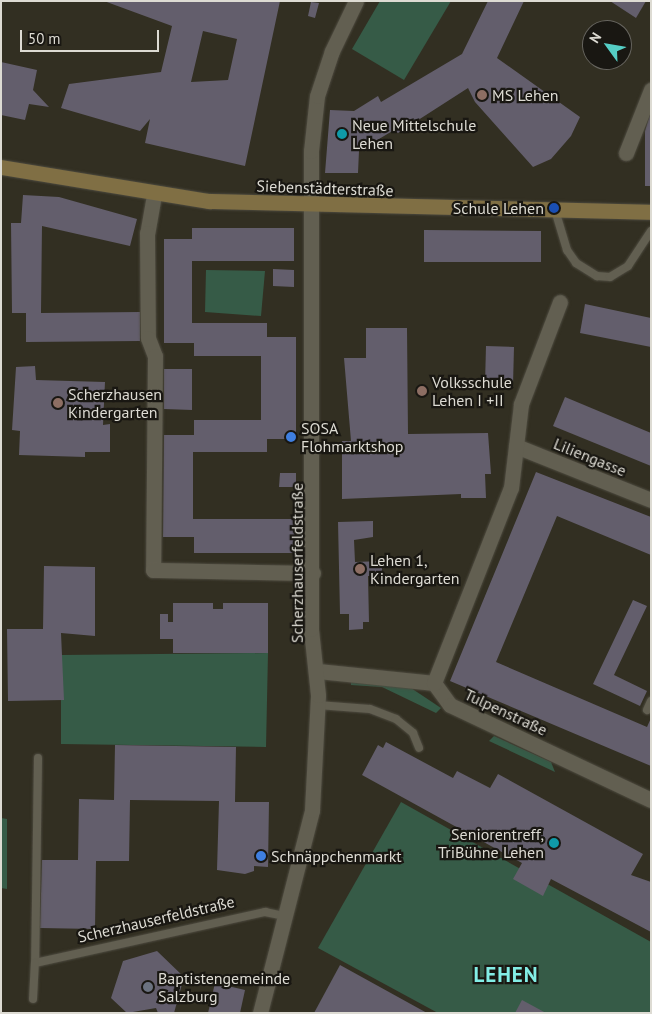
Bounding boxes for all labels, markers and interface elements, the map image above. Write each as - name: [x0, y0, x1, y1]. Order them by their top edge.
- scale bar: [22, 20, 161, 52]
- north arrow: [582, 20, 632, 70]
- text: 50 m: [28, 29, 61, 48]
- text: N: [585, 29, 605, 46]
- place label: MS Lehen: [492, 85, 559, 105]
- marker: MS Lehen: [476, 89, 488, 101]
- place label: Neue Mittelschule Lehen: [352, 115, 476, 153]
- marker: Neue Mittelschule Lehen: [336, 128, 348, 140]
- street label: Siebenstädterstraße: [256, 176, 394, 200]
- place label: Schule Lehen: [453, 198, 544, 218]
- marker: Schule Lehen: [548, 202, 560, 214]
- place label: Volksschule Lehen I +II: [432, 372, 512, 410]
- place label: Scherzhausen Kindergarten: [68, 384, 162, 422]
- marker: Volksschule Lehen I +II: [416, 385, 428, 397]
- marker: Scherzhausen Kindergarten: [52, 397, 64, 409]
- place label: SOSA Flohmarktshop: [301, 418, 403, 456]
- marker: SOSA Flohmarktshop: [285, 431, 297, 443]
- street label: Liliengasse: [551, 434, 629, 480]
- street label: Scherzhauserfeldstraße: [287, 483, 307, 643]
- place label: Lehen 1, Kindergarten: [370, 550, 460, 588]
- marker: Lehen 1, Kindergarten: [354, 563, 366, 575]
- street label: Tulpenstraße: [462, 684, 550, 740]
- place label: Seniorentreff, TriBühne Lehen: [438, 824, 544, 862]
- marker: Seniorentreff, TriBühne Lehen: [548, 837, 560, 849]
- place label: Schnäppchenmarkt: [271, 846, 402, 866]
- marker: Schnäppchenmarkt: [255, 850, 267, 862]
- street label: Scherzhauserfeldstraße: [76, 892, 236, 946]
- district label: LEHEN: [473, 962, 539, 988]
- place label: Baptistengemeinde Salzburg: [158, 968, 290, 1006]
- marker: Baptistengemeinde Salzburg: [142, 981, 154, 993]

